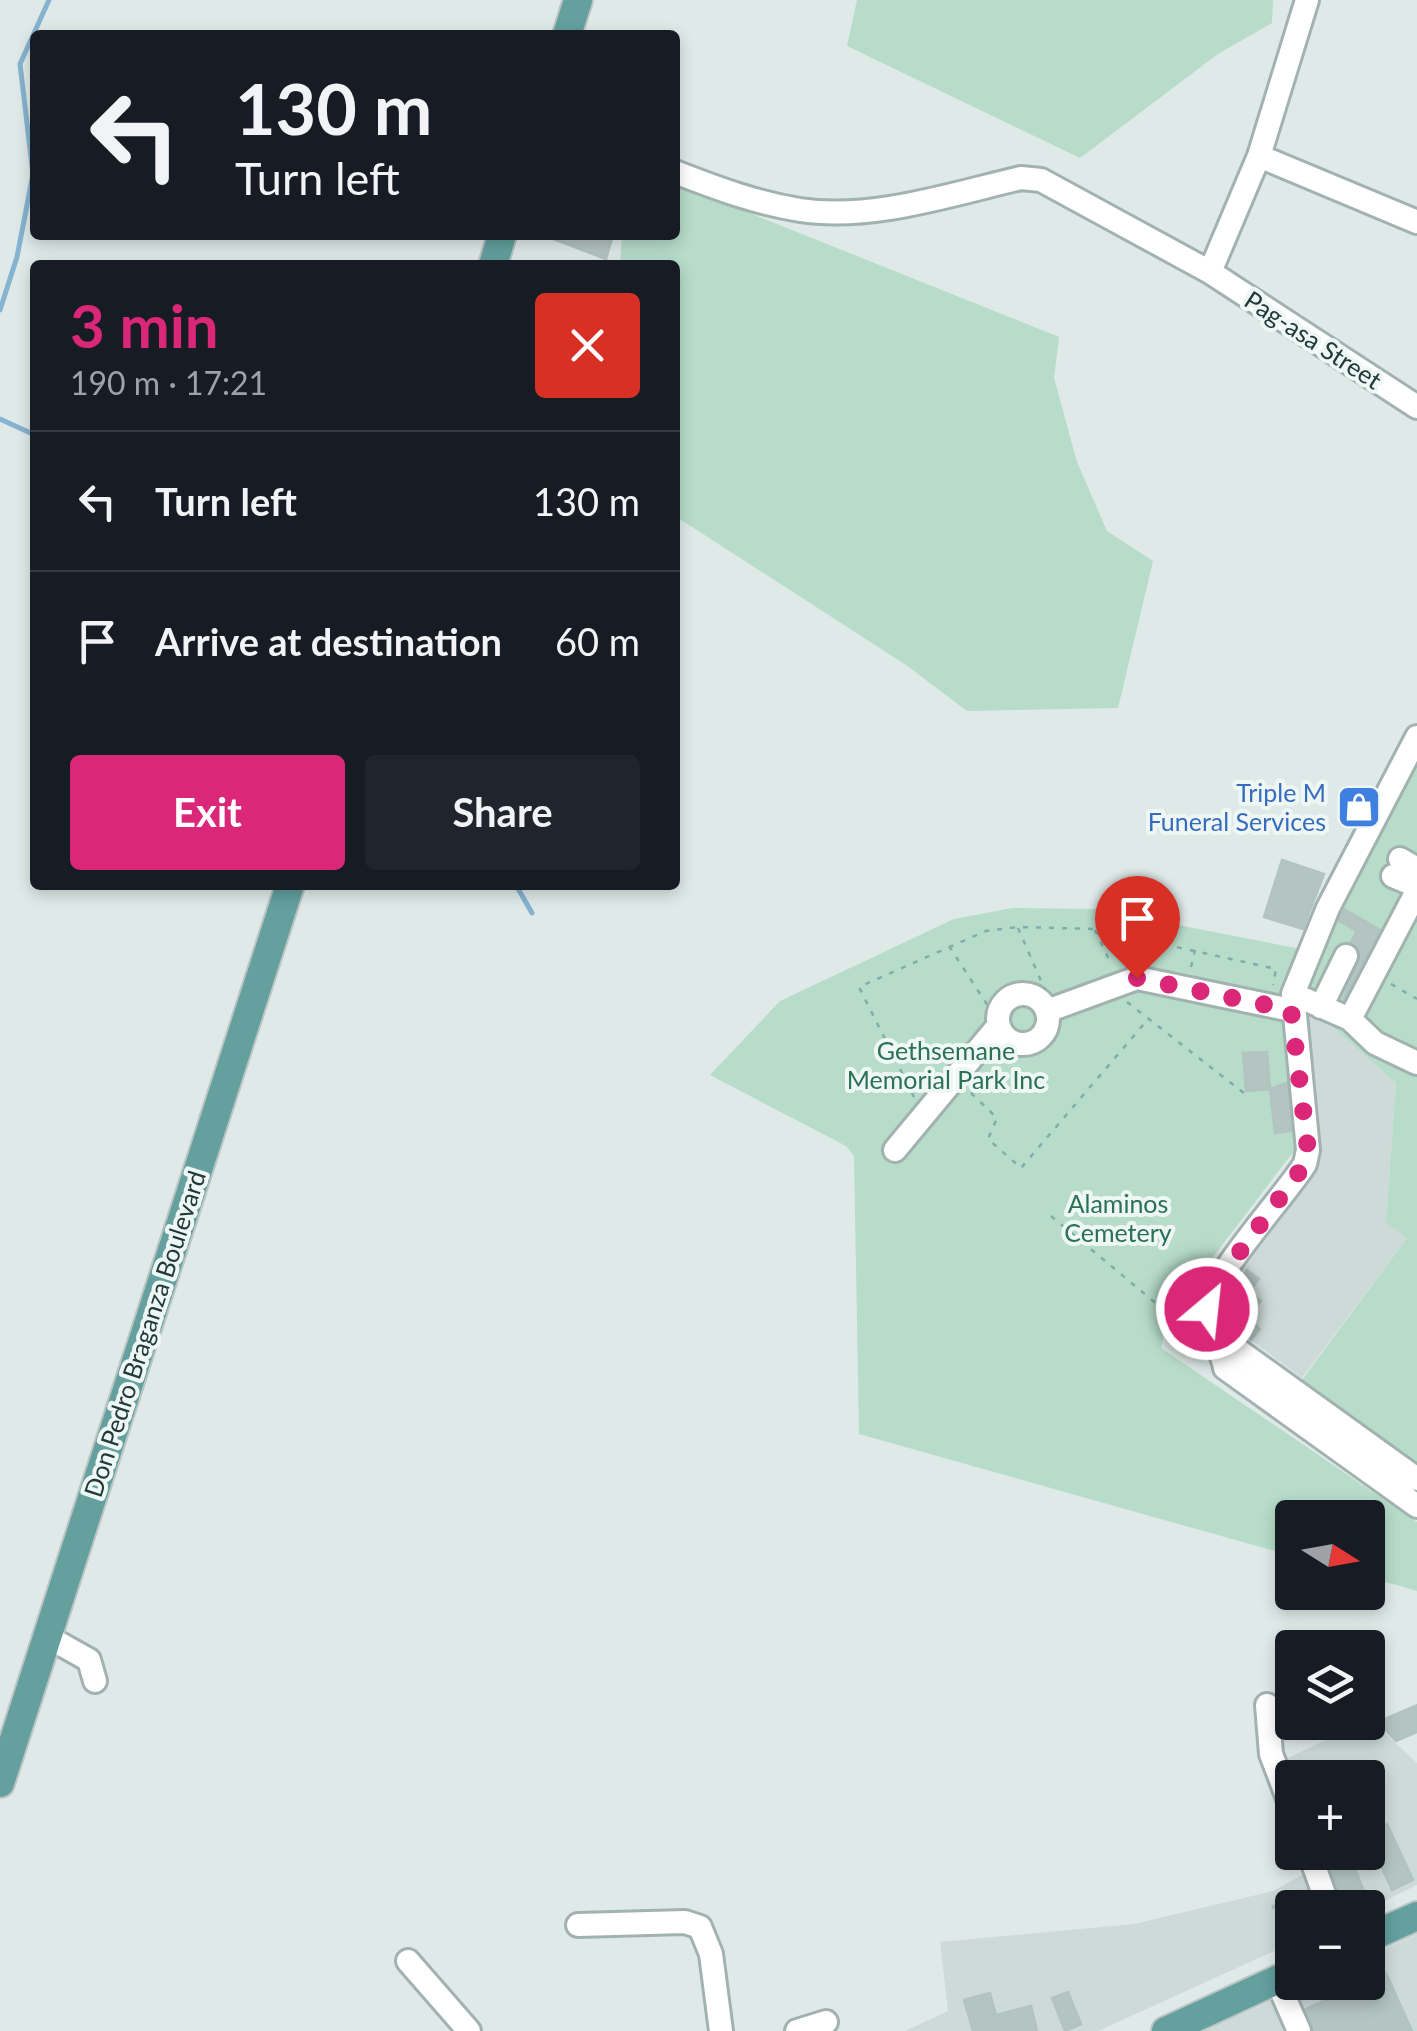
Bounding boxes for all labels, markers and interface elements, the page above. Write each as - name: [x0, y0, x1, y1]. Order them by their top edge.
- text: 130 m: [235, 66, 432, 150]
- icon: left: [70, 70, 200, 200]
- text: Turn left: [235, 151, 400, 205]
- street label: Pag-asa Street: [1239, 284, 1388, 395]
- text: 3 min: [70, 289, 219, 361]
- button: close: [535, 293, 640, 398]
- text: 190 m · 17:21: [70, 363, 267, 402]
- icon: left: [70, 474, 125, 529]
- text: Turn left: [155, 478, 297, 524]
- text: 130 m: [533, 478, 640, 524]
- icon: arrive: [70, 614, 125, 669]
- text: Arrive at destination: [155, 618, 502, 664]
- text: 60 m: [555, 618, 640, 664]
- button: Exit: [70, 755, 345, 870]
- button: Share: [365, 755, 640, 870]
- place label: Triple M Funeral Services: [1148, 777, 1326, 836]
- shop icon: Triple M Funeral Services: [1336, 784, 1382, 830]
- pin: [1095, 876, 1180, 979]
- icon: arrive: [1110, 891, 1165, 946]
- park label: Gethsemane Memorial Park Inc: [847, 1035, 1045, 1094]
- street label: Don Pedro Braganza Boulevard: [77, 1167, 211, 1501]
- park label: Alaminos Cemetery: [1064, 1188, 1172, 1247]
- position arrow: [1155, 1257, 1259, 1361]
- north arrow: [1275, 1500, 1385, 1610]
- map controls: [1275, 1500, 1385, 2000]
- button: layers: [1275, 1630, 1385, 1740]
- button: +: [1275, 1760, 1385, 1870]
- button: −: [1275, 1890, 1385, 2000]

